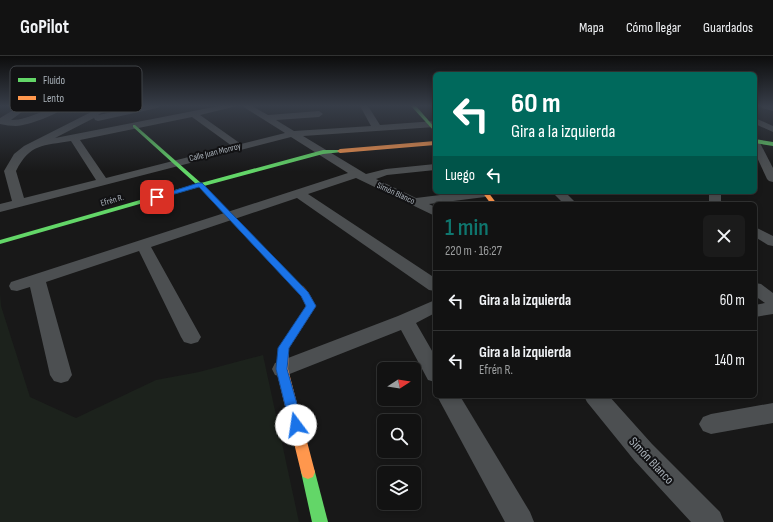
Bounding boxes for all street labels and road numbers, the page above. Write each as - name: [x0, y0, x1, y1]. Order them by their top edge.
- street label: Calle Juan Monroy: [188, 141, 243, 164]
- street label: Simón Blanco: [375, 180, 417, 207]
- street label: Efrén R.: [99, 192, 125, 209]
- street label: Simón Blanco: [625, 434, 677, 488]

